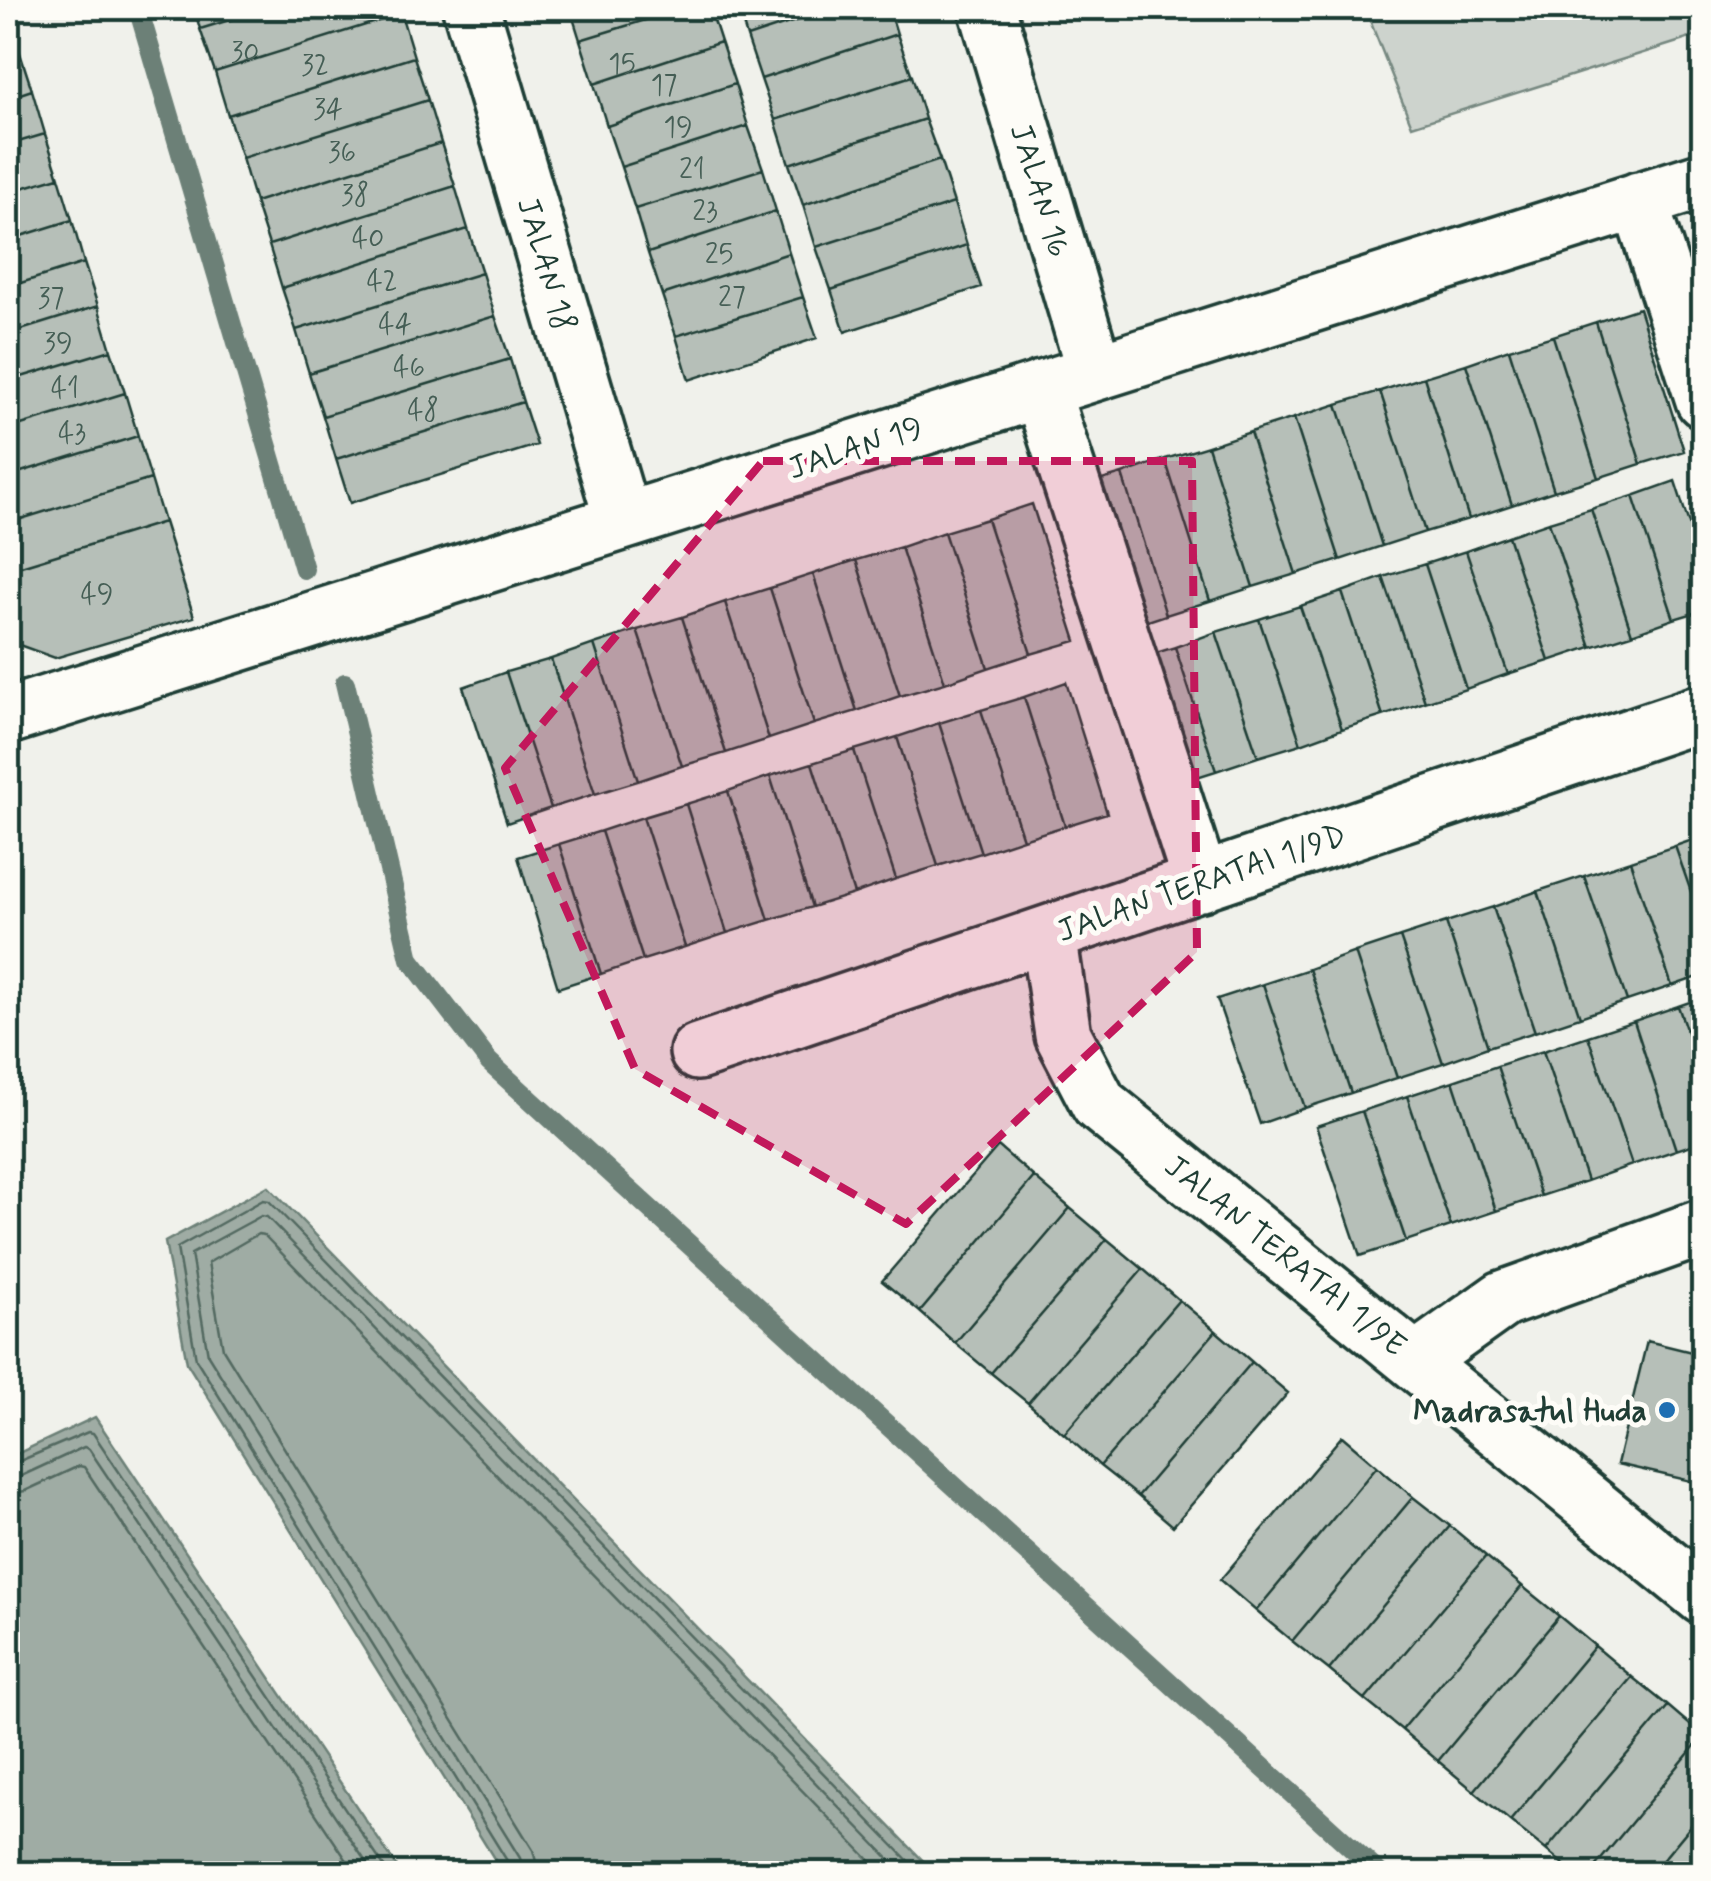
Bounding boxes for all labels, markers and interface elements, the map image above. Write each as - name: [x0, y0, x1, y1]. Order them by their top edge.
- house number: 30: [231, 35, 259, 72]
- house number: 15: [608, 47, 636, 84]
- house number: 32: [301, 48, 329, 85]
- house number: 17: [651, 68, 677, 105]
- house number: 34: [313, 92, 343, 129]
- house number: 19: [663, 110, 693, 147]
- street label: JALAN 16: [999, 119, 1079, 263]
- house number: 36: [328, 135, 356, 172]
- house number: 21: [679, 152, 705, 189]
- house number: 38: [341, 178, 369, 215]
- street label: JALAN 18: [506, 193, 584, 336]
- house number: 23: [692, 194, 718, 231]
- house number: 40: [352, 221, 384, 258]
- house number: 25: [705, 237, 733, 274]
- house number: 42: [366, 264, 398, 301]
- house number: 27: [718, 280, 746, 317]
- house number: 37: [38, 281, 64, 318]
- house number: 44: [378, 307, 412, 344]
- house number: 39: [43, 326, 73, 363]
- house number: 46: [393, 350, 425, 387]
- house number: 41: [51, 371, 79, 408]
- house number: 48: [407, 393, 439, 430]
- street label: JALAN 19: [783, 407, 928, 490]
- house number: 43: [58, 416, 86, 453]
- house number: 49: [81, 577, 113, 614]
- street label: JALAN TERATAI 1/9D: [1052, 815, 1352, 953]
- street label: JALAN TERATAI 1/9E: [1155, 1146, 1414, 1367]
- place label: Madrasatul Huda: [1413, 1391, 1647, 1433]
- marker: Madrasatul Huda: [1656, 1399, 1678, 1421]

